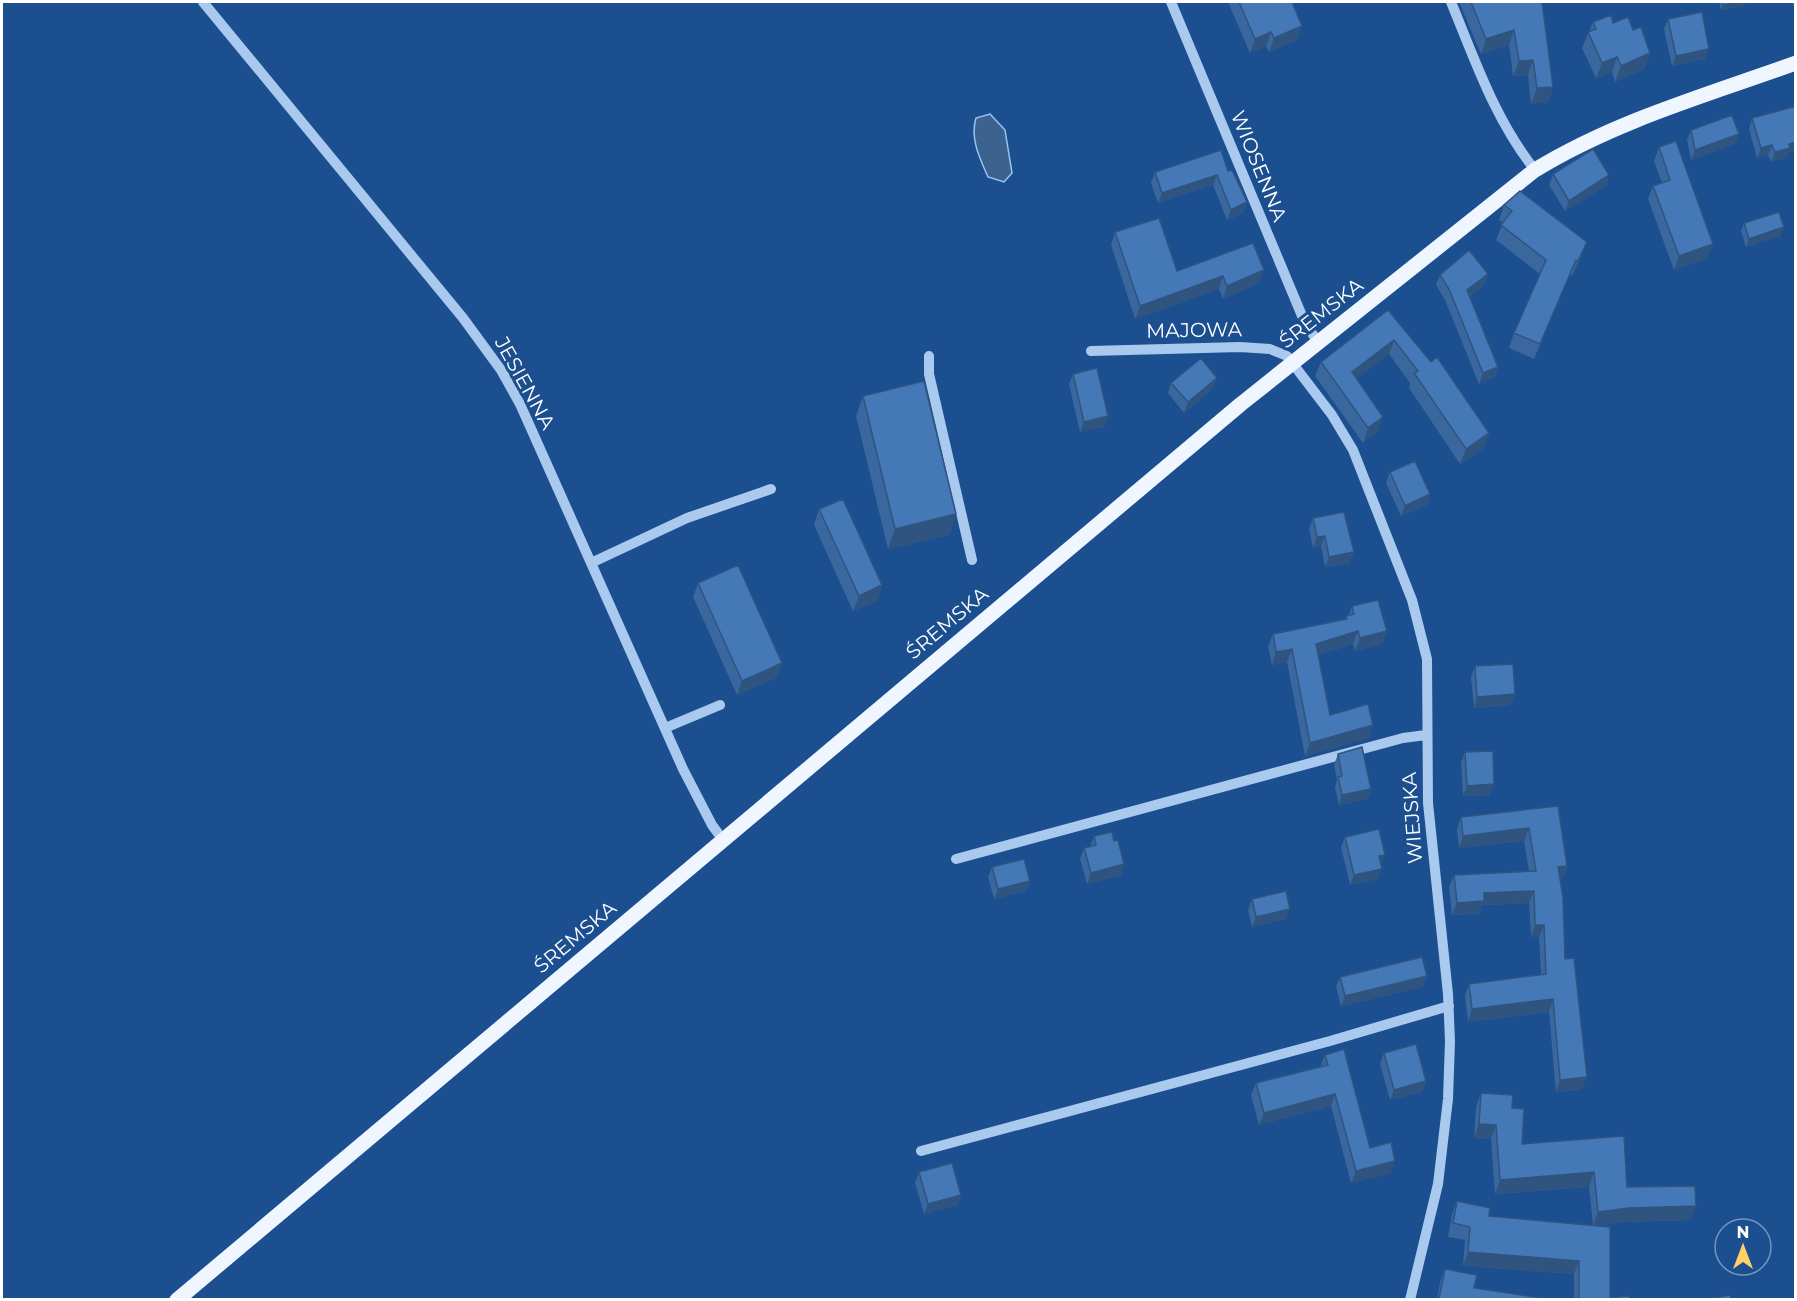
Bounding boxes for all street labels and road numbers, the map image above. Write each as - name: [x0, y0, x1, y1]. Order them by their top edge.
- street label: WIOSENNA: [1226, 107, 1292, 225]
- street label: ŚREMSKA: [1274, 272, 1368, 353]
- street label: MAJOWA: [1146, 317, 1243, 343]
- street label: JESIENNA: [489, 332, 561, 434]
- street label: ŚREMSKA: [901, 581, 993, 664]
- street label: WIEJSKA: [1397, 771, 1427, 865]
- street label: ŚREMSKA: [529, 895, 621, 978]

